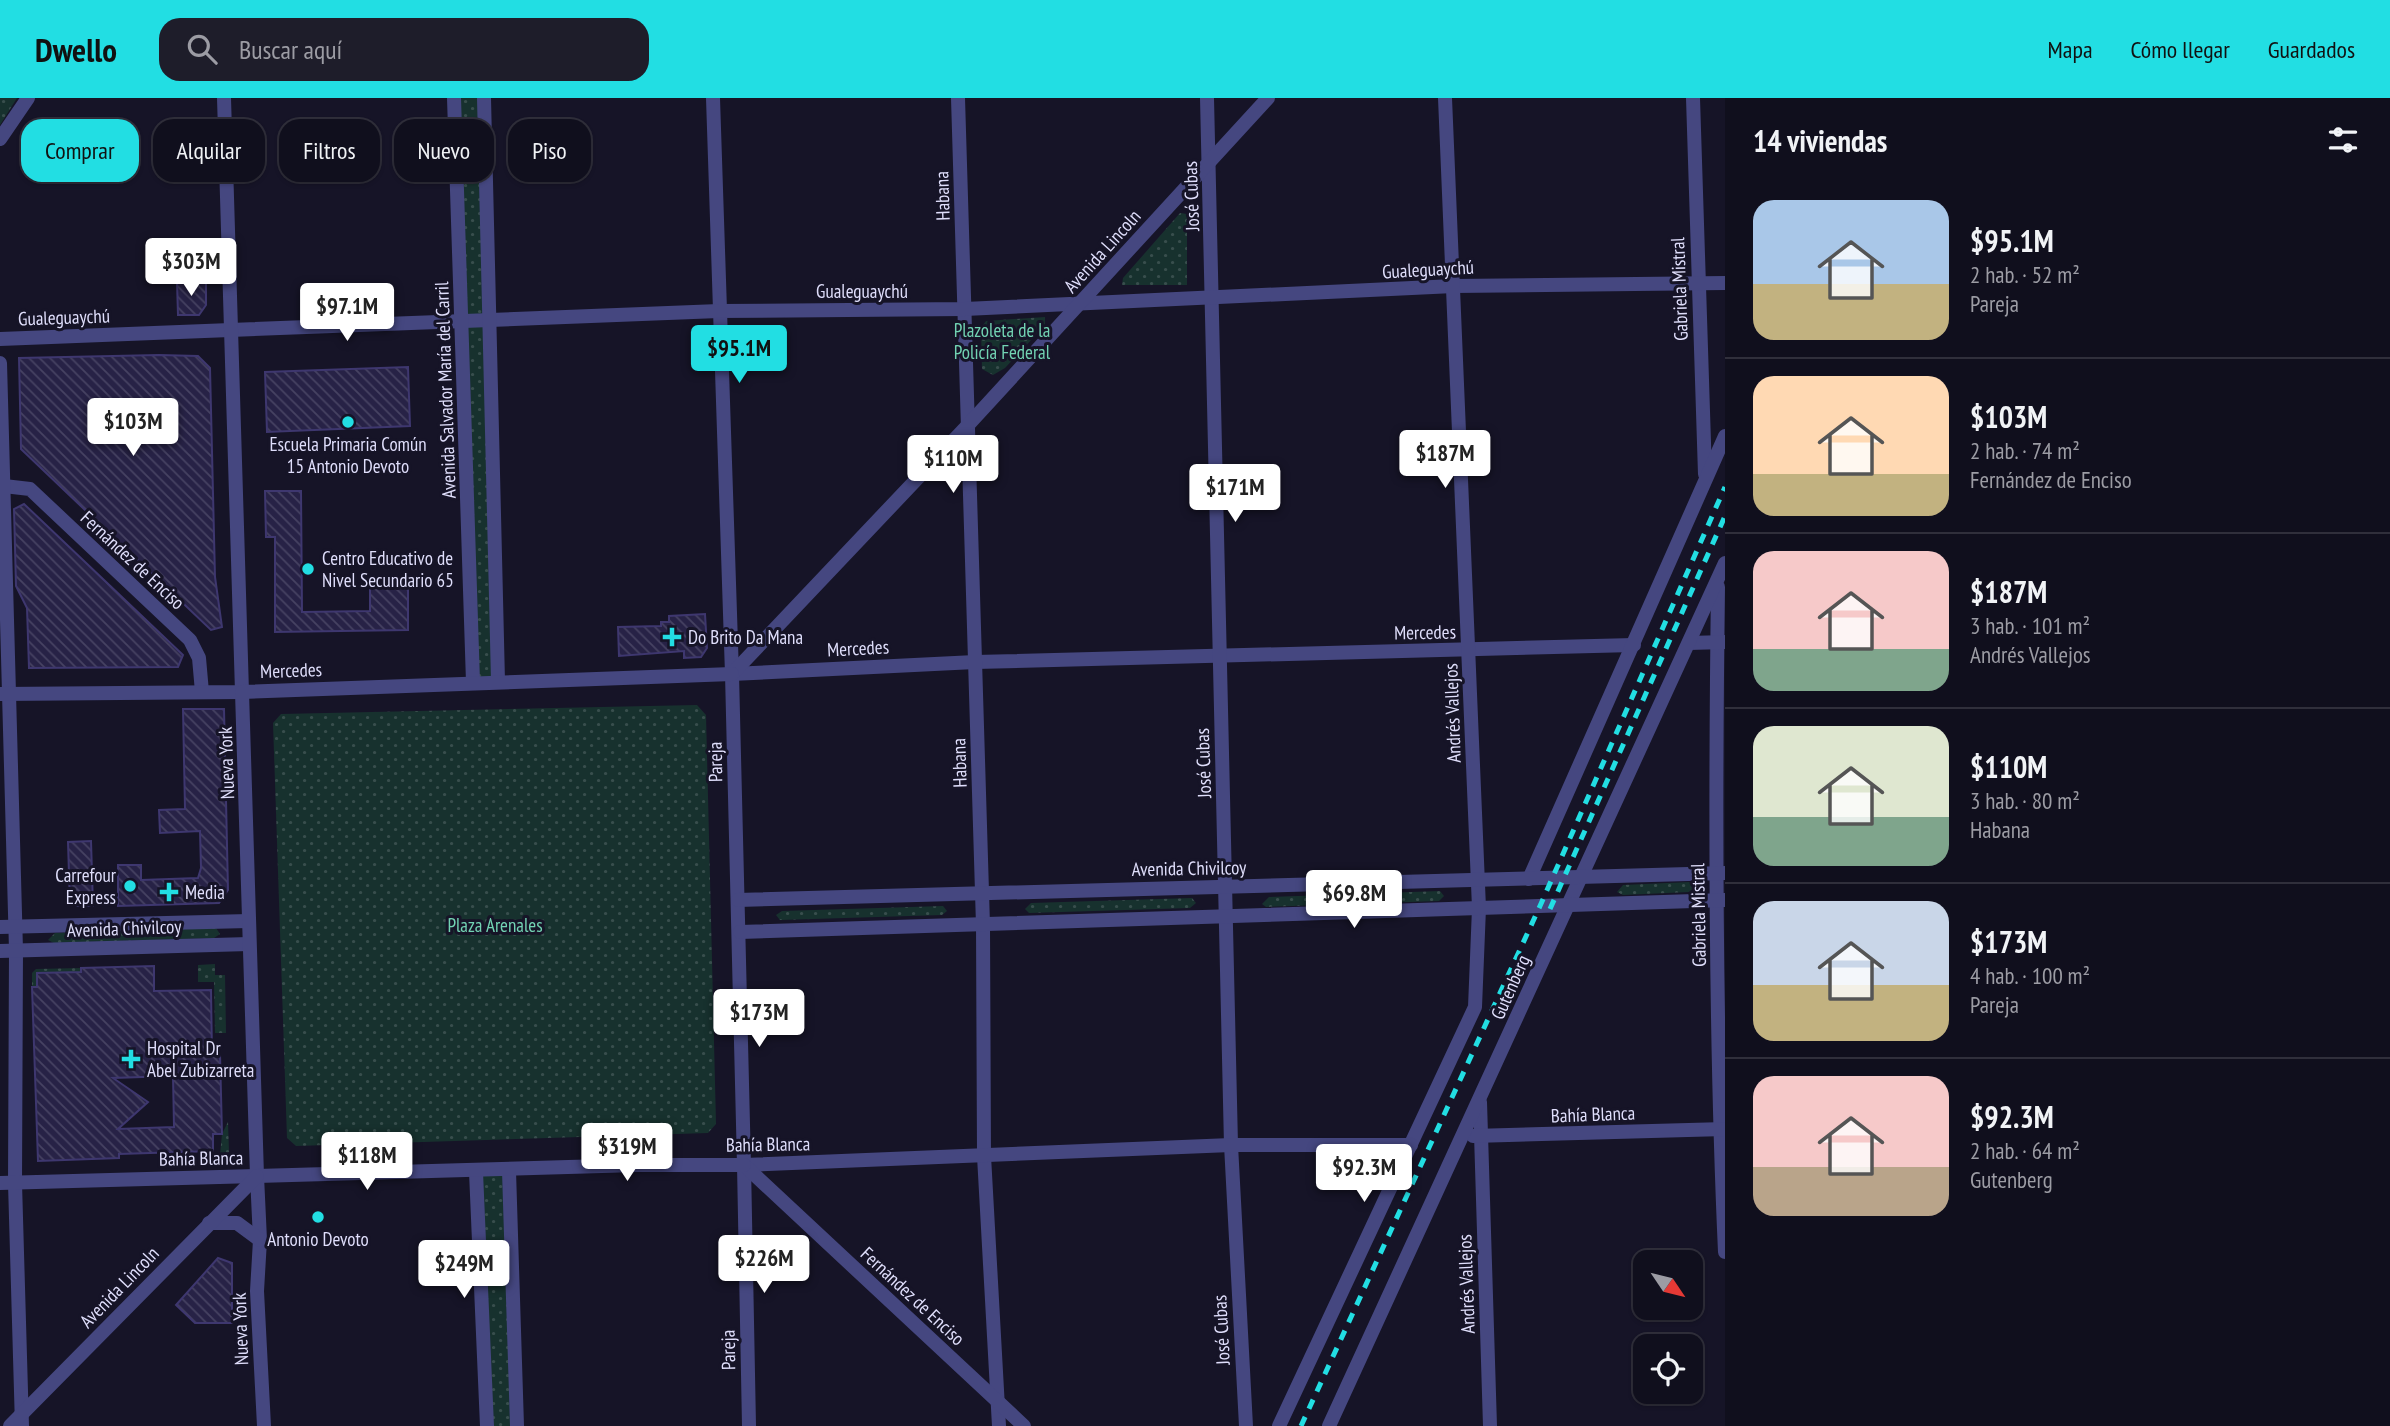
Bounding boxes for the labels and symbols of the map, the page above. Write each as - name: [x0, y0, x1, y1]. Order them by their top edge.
- street label: José Cubas: [1178, 161, 1204, 232]
- street label: Habana: [929, 171, 955, 221]
- street label: Avenida Lincoln: [1058, 204, 1146, 298]
- street label: Gabriela Mistral: [1665, 236, 1693, 341]
- pin: $303M: [142, 238, 240, 298]
- street label: Gualeguaychú: [1381, 255, 1475, 283]
- street label: Gualeguaychú: [816, 279, 908, 303]
- street label: Avenida Salvador María del Carril: [429, 281, 461, 499]
- pin: $97.1M: [290, 284, 404, 343]
- street label: Gualeguaychú: [18, 303, 110, 331]
- park label: Plazoleta de la Policía Federal: [954, 318, 1051, 364]
- pin: $95.1M: [682, 326, 796, 385]
- pin: $103M: [84, 398, 182, 458]
- marker: Escuela Primaria Común 15 Antonio Devoto: [340, 414, 356, 430]
- pin: $187M: [1396, 430, 1494, 490]
- place label: Escuela Primaria Común 15 Antonio Devoto: [269, 432, 427, 478]
- pin: $110M: [904, 436, 1002, 495]
- pin: $171M: [1186, 464, 1284, 524]
- street label: Fernández de Enciso: [76, 506, 190, 614]
- place label: Centro Educativo de Nivel Secundario 65: [322, 546, 454, 592]
- marker: Centro Educativo de Nivel Secundario 65: [300, 561, 316, 577]
- street label: Mercedes: [1394, 619, 1456, 645]
- place label: Do Brito Da Mana: [688, 625, 803, 649]
- marker: Do Brito Da Mana: [662, 627, 682, 647]
- street label: Mercedes: [826, 634, 890, 662]
- street label: Mercedes: [260, 657, 322, 683]
- street label: Andrés Vallejos: [1438, 663, 1466, 763]
- street label: Nueva York: [213, 726, 239, 800]
- street label: José Cubas: [1190, 728, 1216, 799]
- street label: Habana: [946, 738, 972, 788]
- street label: Pareja: [703, 742, 727, 782]
- street label: Avenida Chivilcoy: [1131, 855, 1247, 881]
- street label: Gabriela Mistral: [1685, 862, 1711, 967]
- place label: Carrefour Express: [55, 863, 117, 909]
- pin: $69.8M: [1297, 870, 1411, 930]
- marker: Carrefour Express: [122, 878, 138, 894]
- place label: Media: [185, 880, 225, 904]
- marker: Media: [159, 882, 179, 902]
- park label: Plaza Arenales: [447, 913, 543, 937]
- street label: Avenida Chivilcoy: [66, 914, 183, 942]
- street label: Gutenberg: [1485, 951, 1535, 1023]
- pin: $173M: [710, 990, 808, 1049]
- place label: Hospital Dr Abel Zubizarreta: [147, 1036, 254, 1082]
- marker: Hospital Dr Abel Zubizarreta: [121, 1049, 141, 1069]
- street label: Bahía Blanca: [1550, 1101, 1636, 1127]
- pin: $319M: [578, 1124, 676, 1183]
- street label: Bahía Blanca: [726, 1131, 810, 1157]
- pin: $118M: [318, 1132, 416, 1192]
- pin: $92.3M: [1307, 1144, 1421, 1204]
- street label: Bahía Blanca: [159, 1145, 243, 1171]
- marker: Antonio Devoto: [310, 1209, 326, 1225]
- place label: Antonio Devoto: [267, 1227, 369, 1251]
- street label: Andrés Vallejos: [1452, 1234, 1480, 1334]
- pin: $226M: [715, 1236, 813, 1295]
- pin: $249M: [415, 1240, 513, 1300]
- street label: Avenida Lincoln: [74, 1241, 164, 1333]
- street label: Fernández de Enciso: [856, 1242, 970, 1350]
- north arrow: [1633, 1250, 1703, 1320]
- street label: Nueva York: [227, 1292, 253, 1366]
- street label: José Cubas: [1207, 1294, 1235, 1367]
- street label: Pareja: [716, 1330, 740, 1370]

